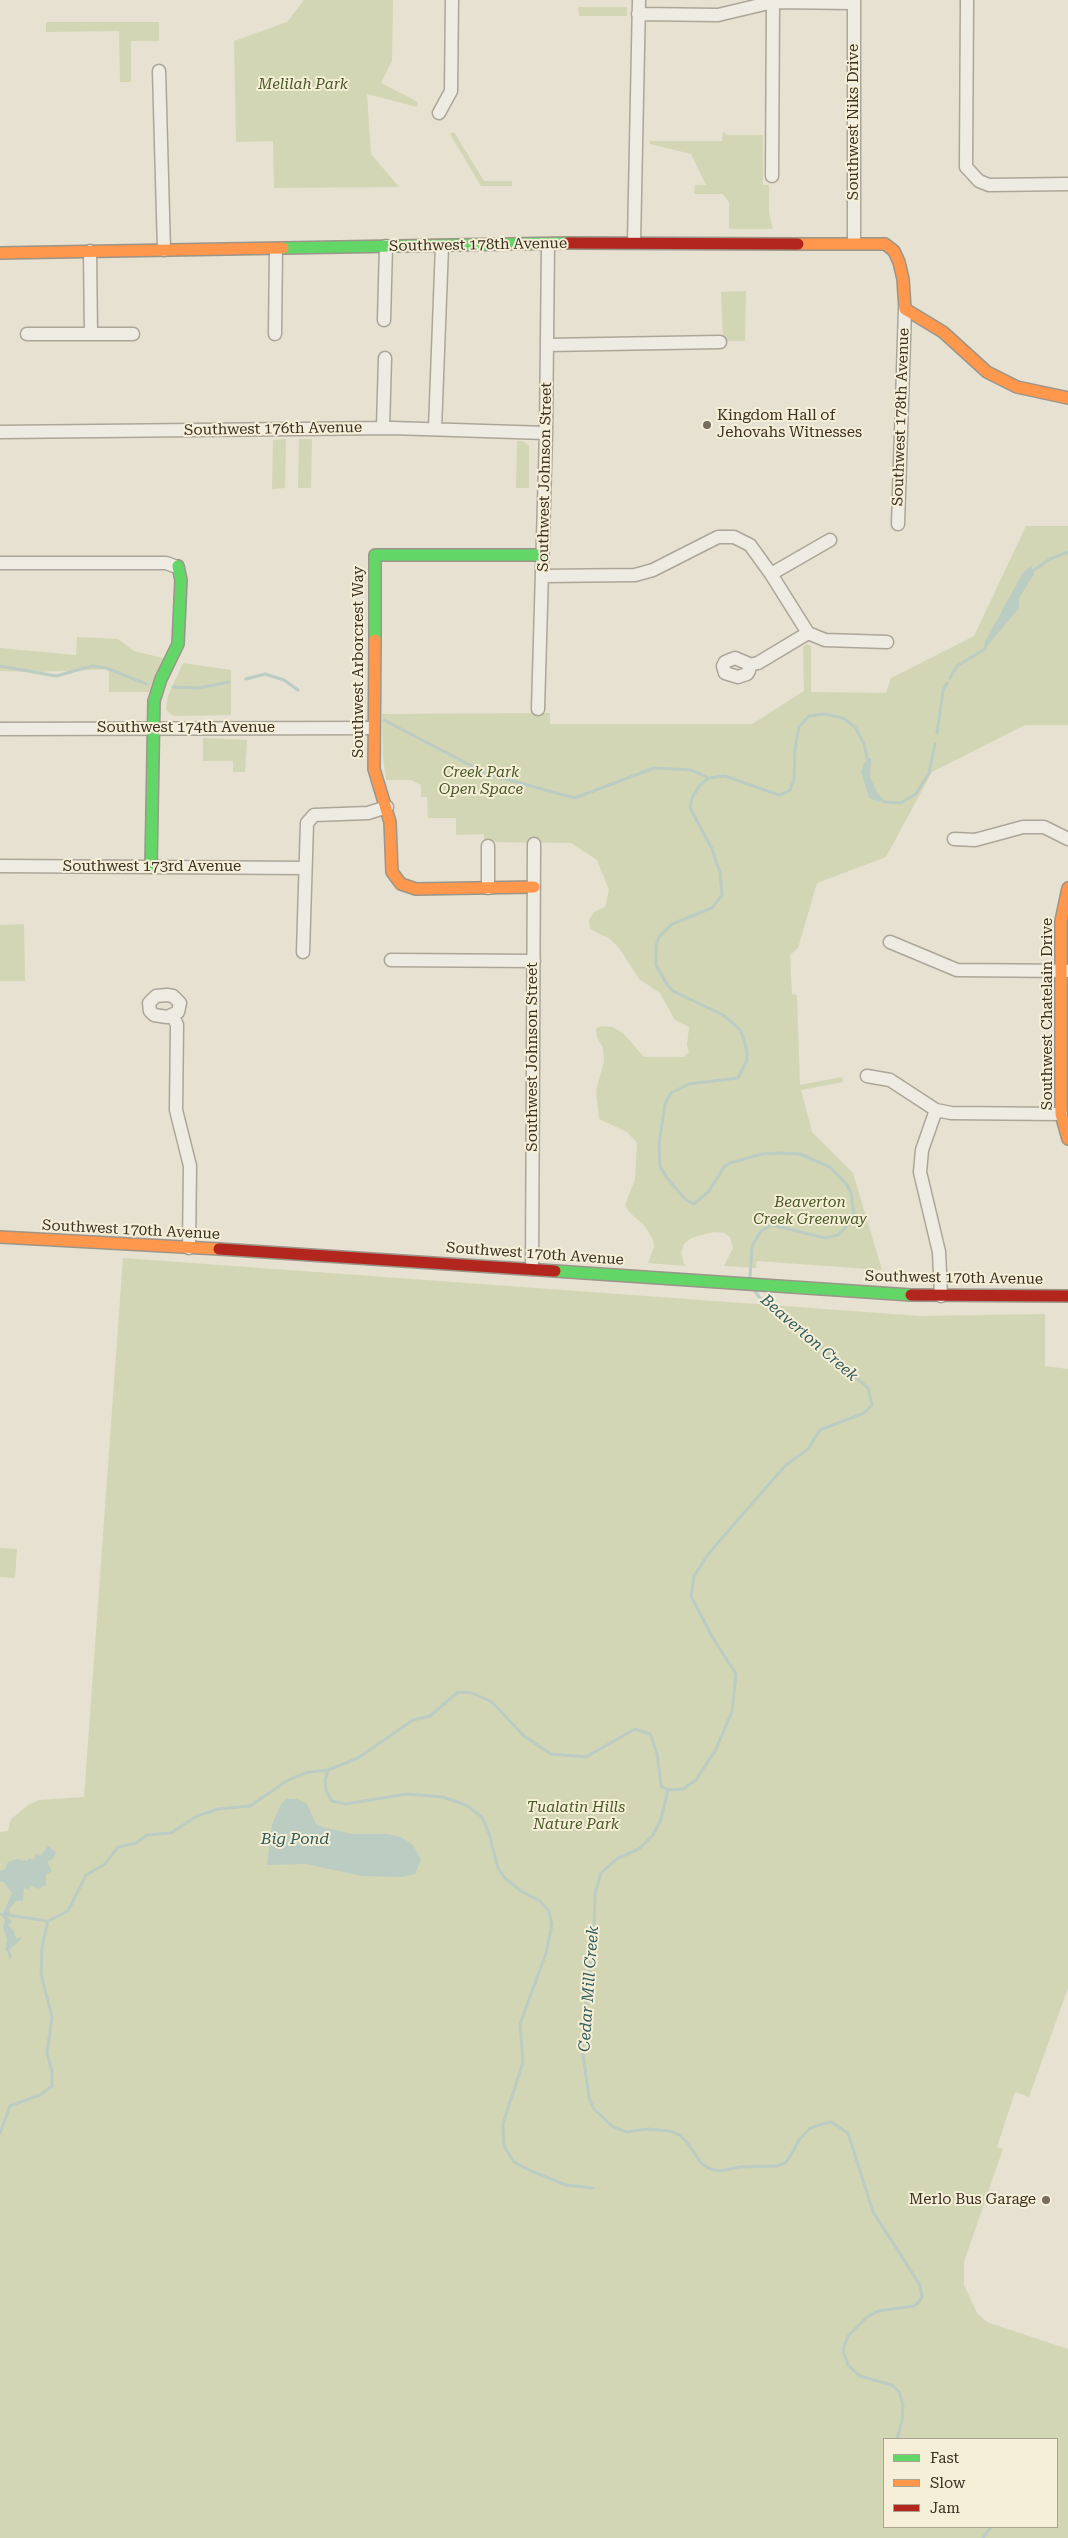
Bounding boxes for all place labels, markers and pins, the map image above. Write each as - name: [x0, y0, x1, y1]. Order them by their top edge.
- place label: Kingdom Hall of Jehovahs Witnesses: [717, 407, 862, 442]
- marker: Kingdom Hall of Jehovahs Witnesses: [701, 419, 713, 431]
- place label: Merlo Bus Garage: [909, 2191, 1036, 2209]
- marker: Merlo Bus Garage: [1040, 2194, 1052, 2206]

